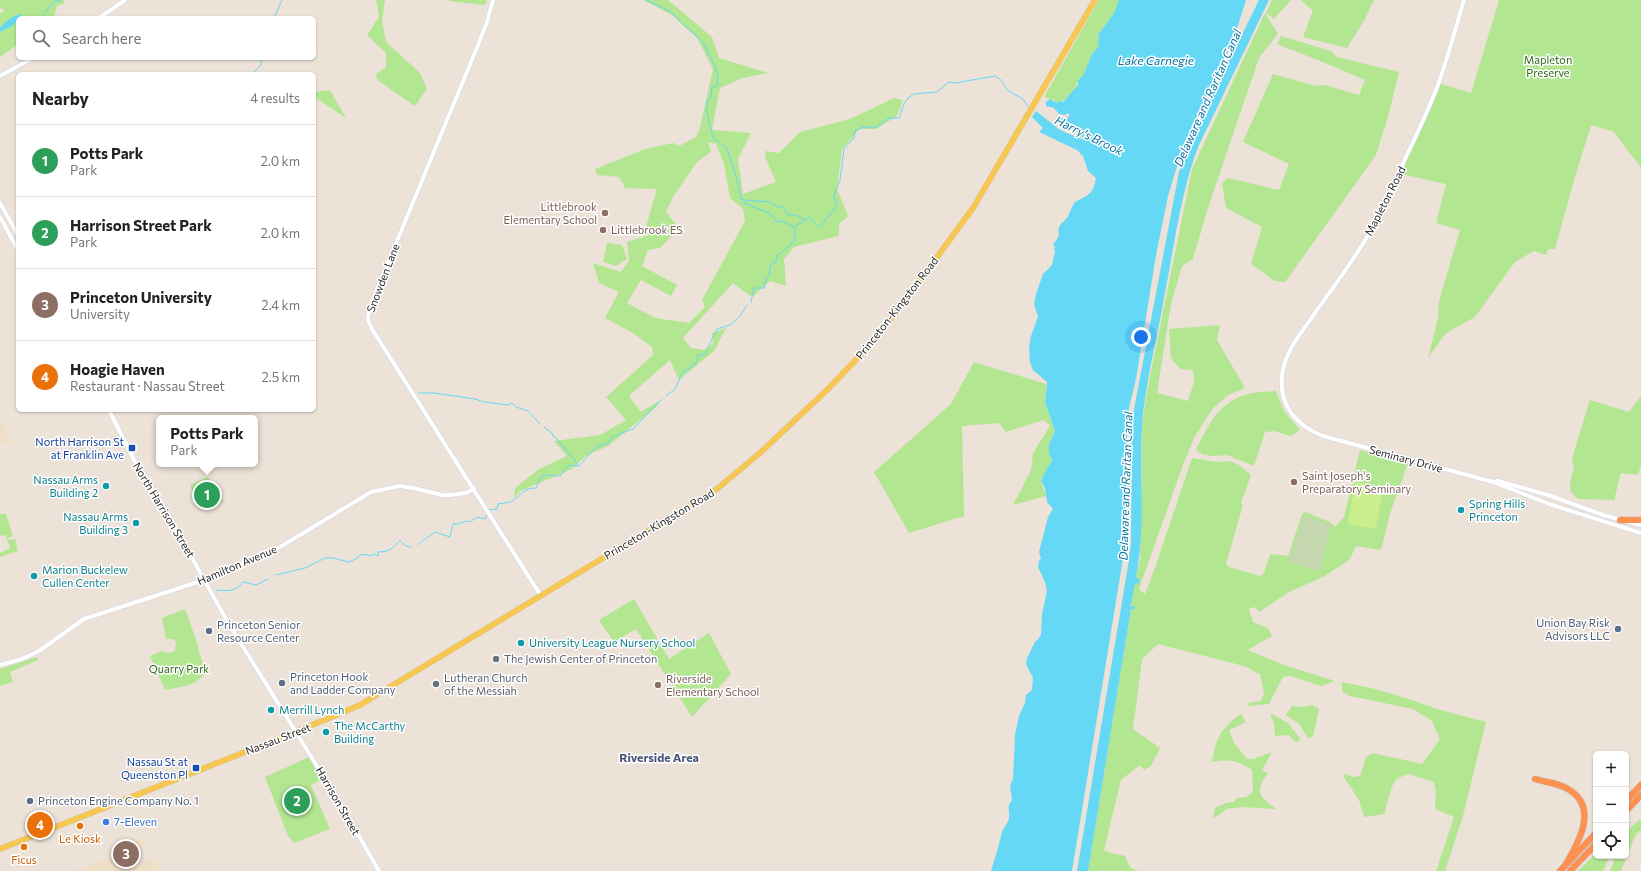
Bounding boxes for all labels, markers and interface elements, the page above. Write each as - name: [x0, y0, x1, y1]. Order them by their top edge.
- search box: [16, 16, 316, 60]
- water label: Delaware and Raritan Canal: [1170, 26, 1244, 168]
- icon: search: [30, 27, 52, 49]
- text: Search here: [62, 29, 141, 47]
- water label: Lake Carnegie: [1118, 53, 1195, 67]
- park label: Mapleton Preserve: [1524, 53, 1572, 79]
- text: Nearby: [32, 88, 89, 109]
- text: 4 results: [250, 90, 300, 106]
- water label: Harry's Brook: [1053, 112, 1126, 158]
- text: Potts Park: [70, 144, 143, 162]
- text: 1: [42, 153, 48, 169]
- text: 2.0 km: [261, 153, 300, 169]
- text: Park: [70, 162, 97, 178]
- street label: Mapleton Road: [1361, 164, 1408, 238]
- place label: Littlebrook Elementary School: [504, 200, 597, 226]
- marker: Littlebrook Elementary School: [600, 208, 610, 218]
- text: Harrison Street Park: [70, 216, 212, 234]
- place label: Littlebrook ES: [611, 223, 683, 236]
- text: 2: [41, 225, 49, 241]
- text: 2.0 km: [261, 225, 300, 241]
- marker: Littlebrook ES: [598, 225, 608, 235]
- text: Park: [70, 234, 97, 250]
- street label: Snowden Lane: [363, 241, 402, 314]
- street label: Princeton-Kingston Road: [853, 254, 941, 361]
- text: Princeton University: [70, 288, 212, 306]
- text: 3: [41, 297, 49, 313]
- text: 2.4 km: [261, 297, 300, 313]
- text: University: [70, 306, 130, 322]
- your location: [1131, 327, 1151, 347]
- text: Hoagie Haven: [70, 360, 165, 378]
- text: 4: [41, 369, 49, 385]
- text: 2.5 km: [261, 369, 300, 385]
- text: Restaurant · Nassau Street: [70, 378, 225, 394]
- water label: Delaware and Raritan Canal: [1115, 410, 1135, 561]
- popup: [156, 415, 258, 467]
- text: Potts Park: [170, 424, 244, 442]
- place label: North Harrison St at Franklin Ave: [35, 435, 124, 461]
- text: Park: [170, 442, 198, 458]
- street label: Seminary Drive: [1368, 442, 1444, 475]
- marker: North Harrison St at Franklin Ave: [127, 443, 137, 453]
- street label: North Harrison Street: [131, 460, 198, 560]
- place label: Saint Joseph's Preparatory Seminary: [1302, 469, 1412, 495]
- place label: Nassau Arms Building 2: [33, 473, 98, 499]
- marker: Saint Joseph's Preparatory Seminary: [1289, 477, 1299, 487]
- pin: 1: [194, 480, 220, 510]
- marker: Nassau Arms Building 2: [101, 481, 111, 491]
- street label: Princeton-Kingston Road: [601, 486, 716, 562]
- place label: Spring Hills Princeton: [1469, 497, 1525, 523]
- marker: Spring Hills Princeton: [1456, 505, 1466, 515]
- place label: Nassau Arms Building 3: [63, 510, 128, 536]
- marker: Nassau Arms Building 3: [131, 518, 141, 528]
- street label: Hamilton Avenue: [195, 542, 279, 587]
- place label: Marion Buckelew Cullen Center: [42, 563, 128, 589]
- marker: Marion Buckelew Cullen Center: [29, 571, 39, 581]
- place label: Union Bay Risk Advisors LLC: [1536, 616, 1610, 642]
- place label: Princeton Senior Resource Center: [217, 618, 301, 644]
- marker: Union Bay Risk Advisors LLC: [1613, 624, 1623, 634]
- marker: Princeton Senior Resource Center: [204, 626, 214, 636]
- place label: University League Nursery School: [529, 636, 695, 649]
- marker: University League Nursery School: [516, 638, 526, 648]
- place label: The Jewish Center of Princeton: [504, 652, 657, 666]
- marker: The Jewish Center of Princeton: [491, 654, 501, 664]
- park label: Quarry Park: [149, 662, 209, 675]
- place label: Princeton Hook and Ladder Company: [290, 670, 396, 696]
- place label: Lutheran Church of the Messiah: [444, 671, 527, 697]
- place label: Riverside Elementary School: [666, 672, 759, 698]
- marker: Princeton Hook and Ladder Company: [277, 678, 287, 688]
- marker: Lutheran Church of the Messiah: [431, 679, 441, 689]
- marker: Riverside Elementary School: [653, 680, 663, 690]
- place label: Merrill Lynch: [279, 703, 344, 716]
- marker: Merrill Lynch: [266, 705, 276, 715]
- place label: The McCarthy Building: [334, 719, 406, 745]
- street label: Nassau Street: [243, 720, 313, 757]
- marker: The McCarthy Building: [321, 727, 331, 737]
- district label: Riverside Area: [619, 750, 699, 764]
- map controls: [1593, 751, 1629, 859]
- button: +: [1593, 751, 1629, 787]
- place label: Nassau St at Queenston Pl: [121, 755, 188, 781]
- marker: Nassau St at Queenston Pl: [191, 763, 201, 773]
- street label: Harrison Street: [314, 764, 363, 838]
- pin: 2: [284, 786, 310, 816]
- button: −: [1593, 787, 1629, 823]
- place label: Princeton Engine Company No. 1: [38, 794, 199, 807]
- marker: Princeton Engine Company No. 1: [25, 796, 35, 806]
- pin: 4: [27, 810, 53, 840]
- place label: 7-Eleven: [114, 815, 157, 828]
- marker: 7-Eleven: [101, 817, 111, 827]
- marker: Le Kiosk: [75, 821, 85, 831]
- button: locate: [1593, 823, 1629, 859]
- place label: Le Kiosk: [59, 832, 101, 845]
- pin: 3: [113, 839, 139, 869]
- marker: Ficus: [19, 842, 29, 852]
- place label: Ficus: [11, 853, 37, 866]

